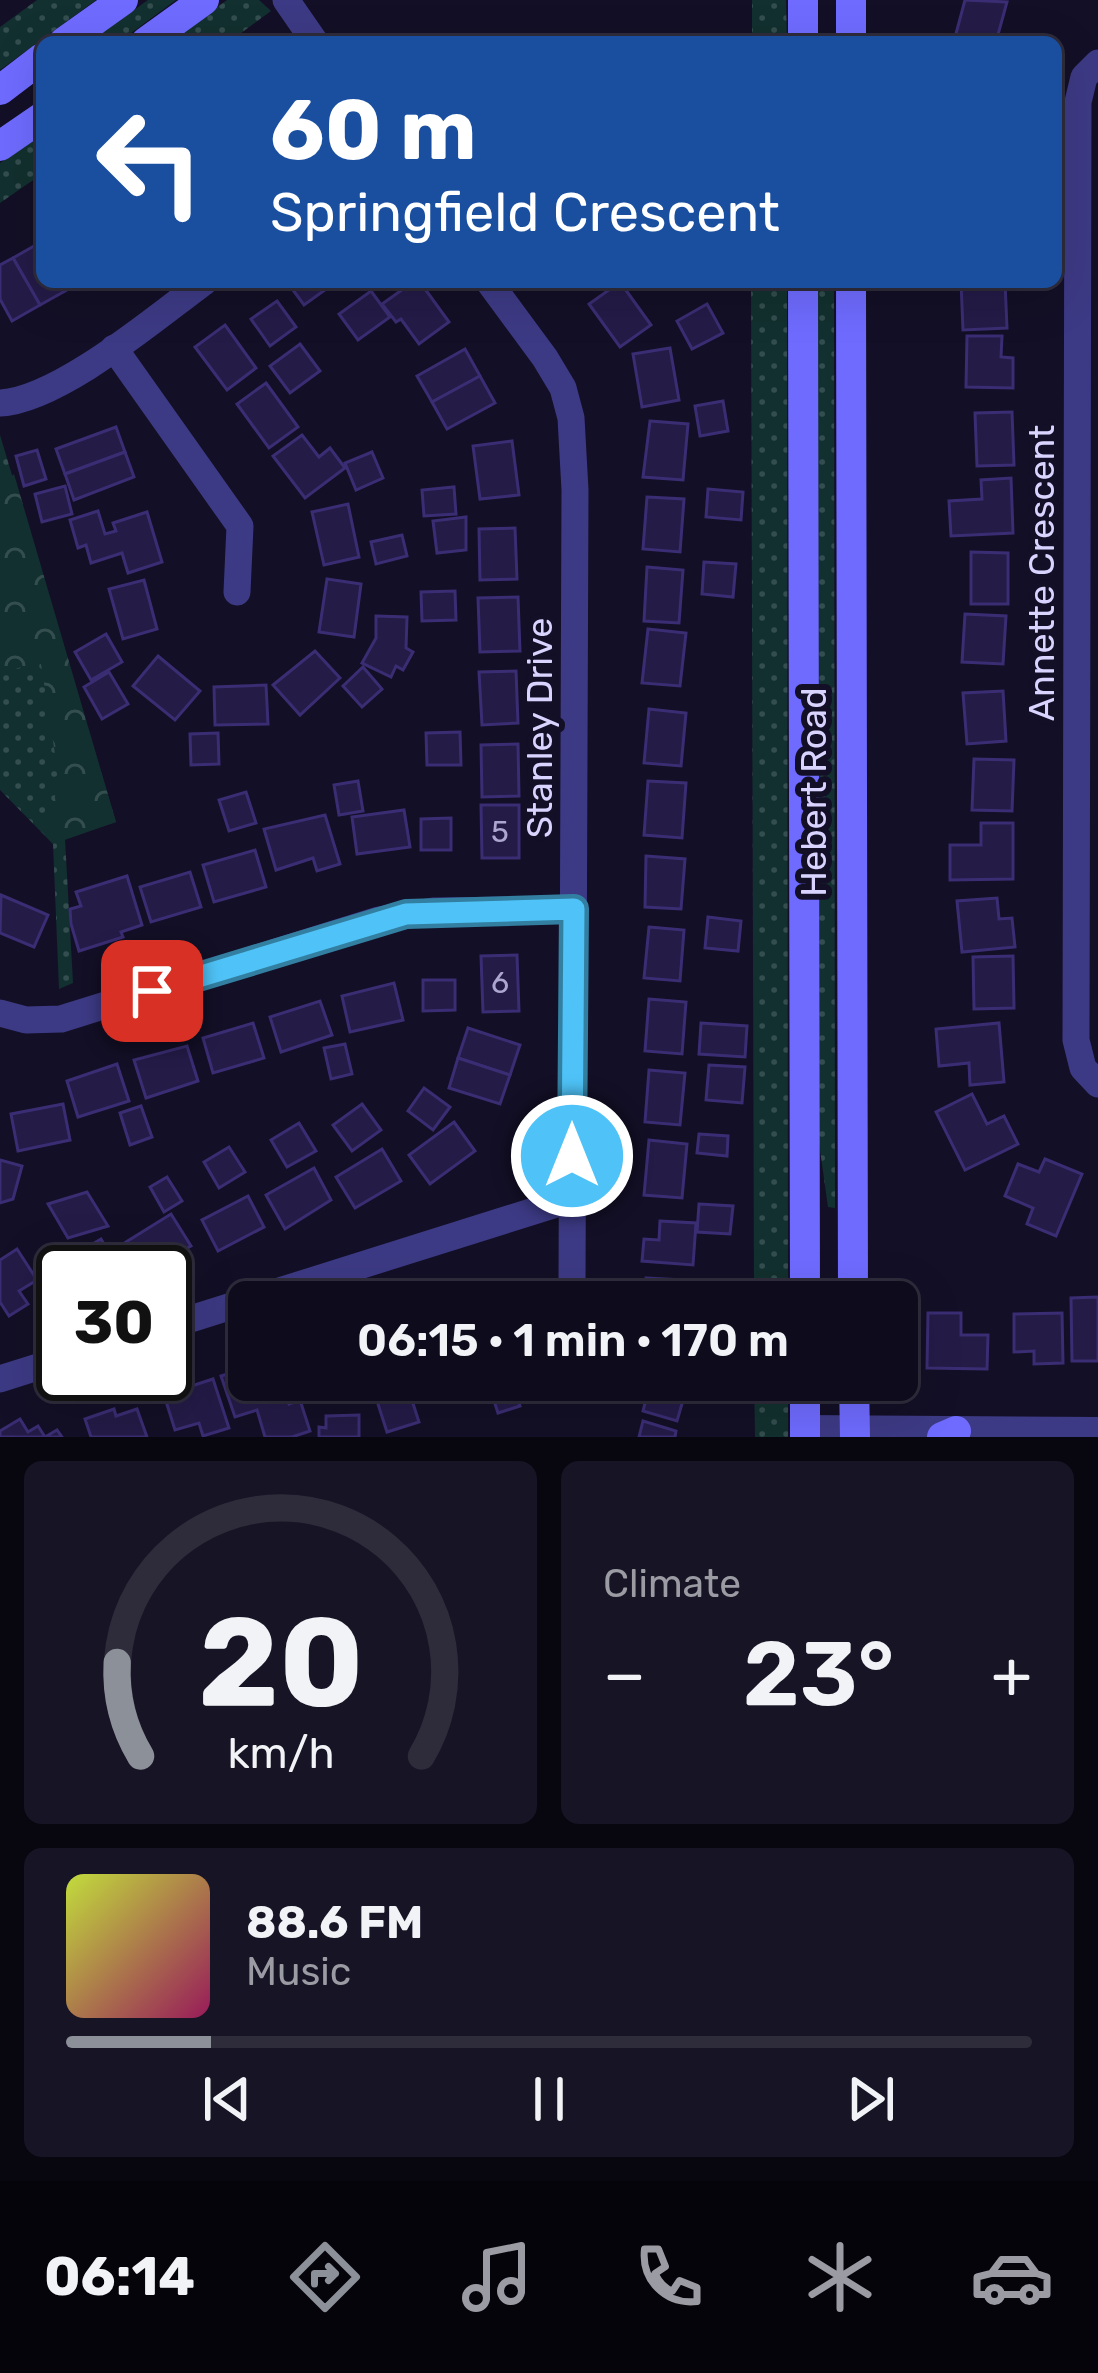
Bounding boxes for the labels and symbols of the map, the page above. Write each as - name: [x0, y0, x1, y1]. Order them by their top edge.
- street label: Annette Crescent: [1020, 425, 1063, 721]
- street label: Stanley Drive: [518, 618, 561, 838]
- street label: Hebert Road: [792, 687, 835, 897]
- house number: 5: [491, 814, 509, 850]
- pin: [101, 940, 203, 1042]
- house number: 6: [491, 965, 509, 1001]
- position arrow: [509, 1093, 635, 1219]
- speed limit sign: 30: [36, 1245, 192, 1401]

